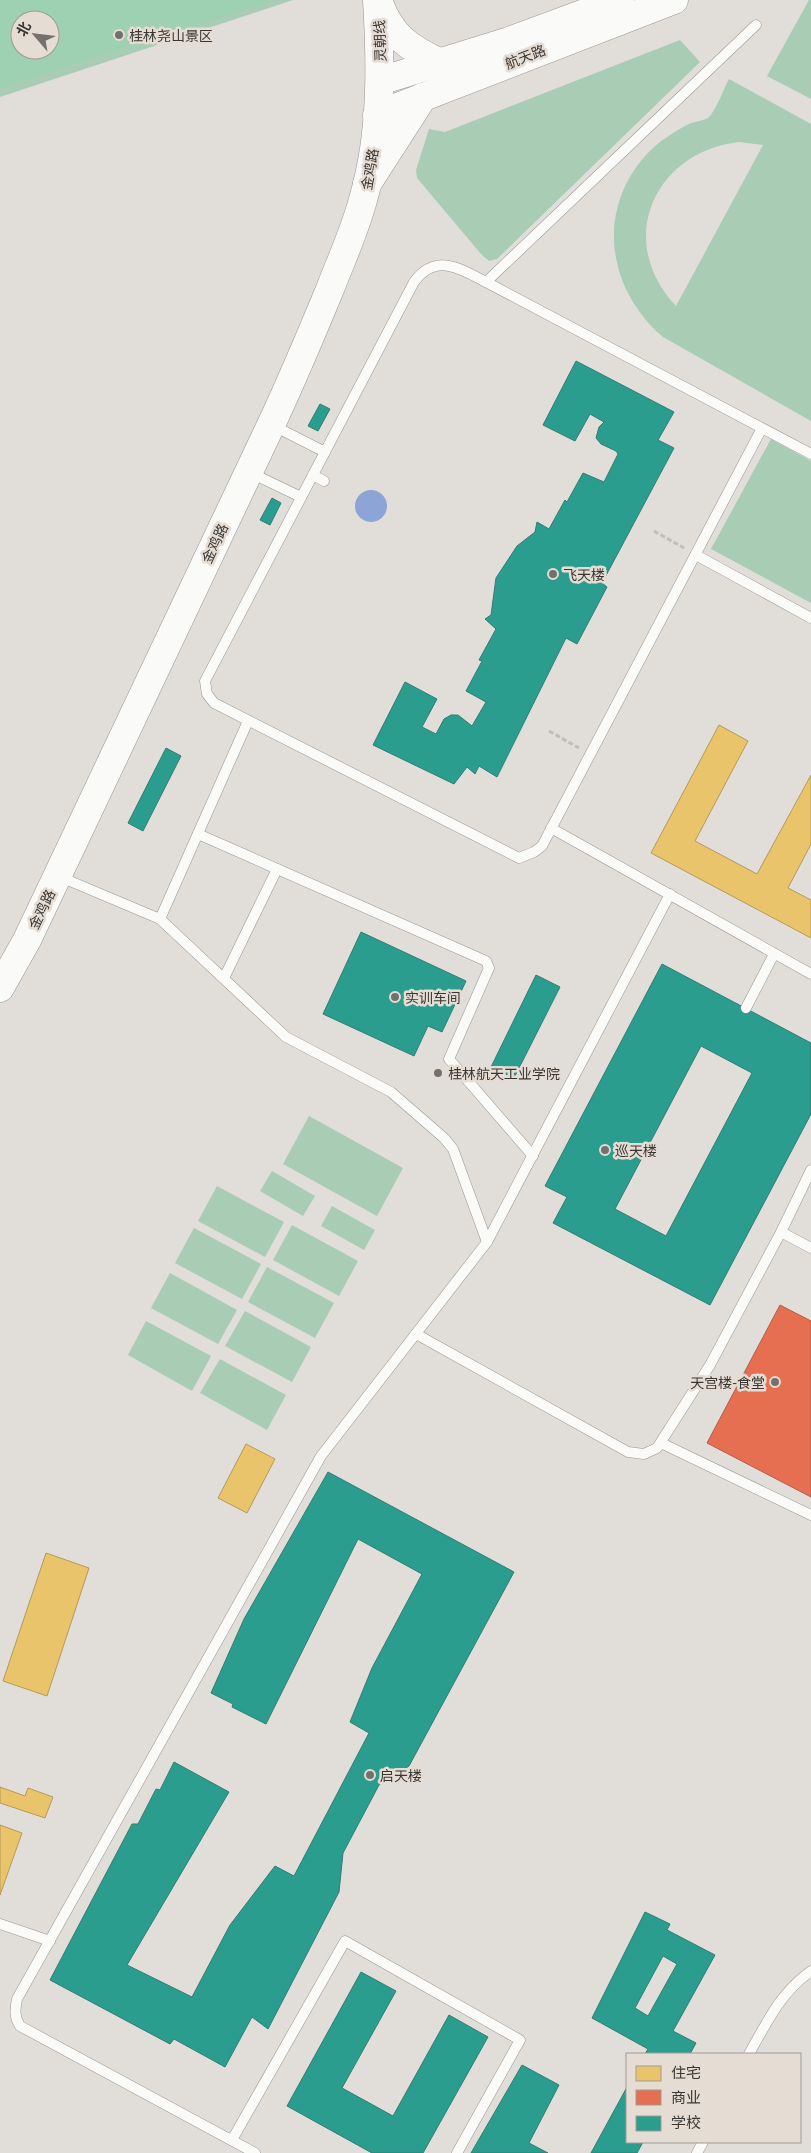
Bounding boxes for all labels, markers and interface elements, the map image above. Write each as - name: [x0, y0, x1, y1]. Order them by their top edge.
- north arrow: [10, 10, 60, 60]
- text: 北: [11, 18, 35, 39]
- street label: 灵朝线: [368, 20, 390, 62]
- place label: 桂林尧山景区: [129, 25, 213, 45]
- marker: 桂林尧山景区: [113, 29, 125, 41]
- street label: 航天路: [502, 39, 548, 73]
- street label: 金鸡路: [356, 147, 382, 191]
- street label: 金鸡路: [196, 520, 232, 566]
- place label: 飞天楼: [563, 564, 605, 584]
- marker: 飞天楼: [547, 568, 559, 580]
- street label: 金鸡路: [23, 886, 59, 932]
- place label: 实训车间: [405, 987, 461, 1007]
- marker: 实训车间: [389, 991, 401, 1003]
- place label: 桂林航天工业学院: [448, 1063, 560, 1083]
- marker: 桂林航天工业学院: [432, 1067, 444, 1079]
- place label: 巡天楼: [615, 1140, 657, 1160]
- marker: 巡天楼: [599, 1144, 611, 1156]
- place label: 天宫楼-食堂: [690, 1372, 765, 1392]
- marker: 天宫楼-食堂: [769, 1376, 781, 1388]
- place label: 启天楼: [380, 1765, 422, 1785]
- marker: 启天楼: [364, 1769, 376, 1781]
- legend: [626, 2053, 801, 2143]
- text: 住宅: [671, 2061, 701, 2082]
- text: 商业: [671, 2086, 701, 2107]
- text: 学校: [671, 2111, 701, 2132]

